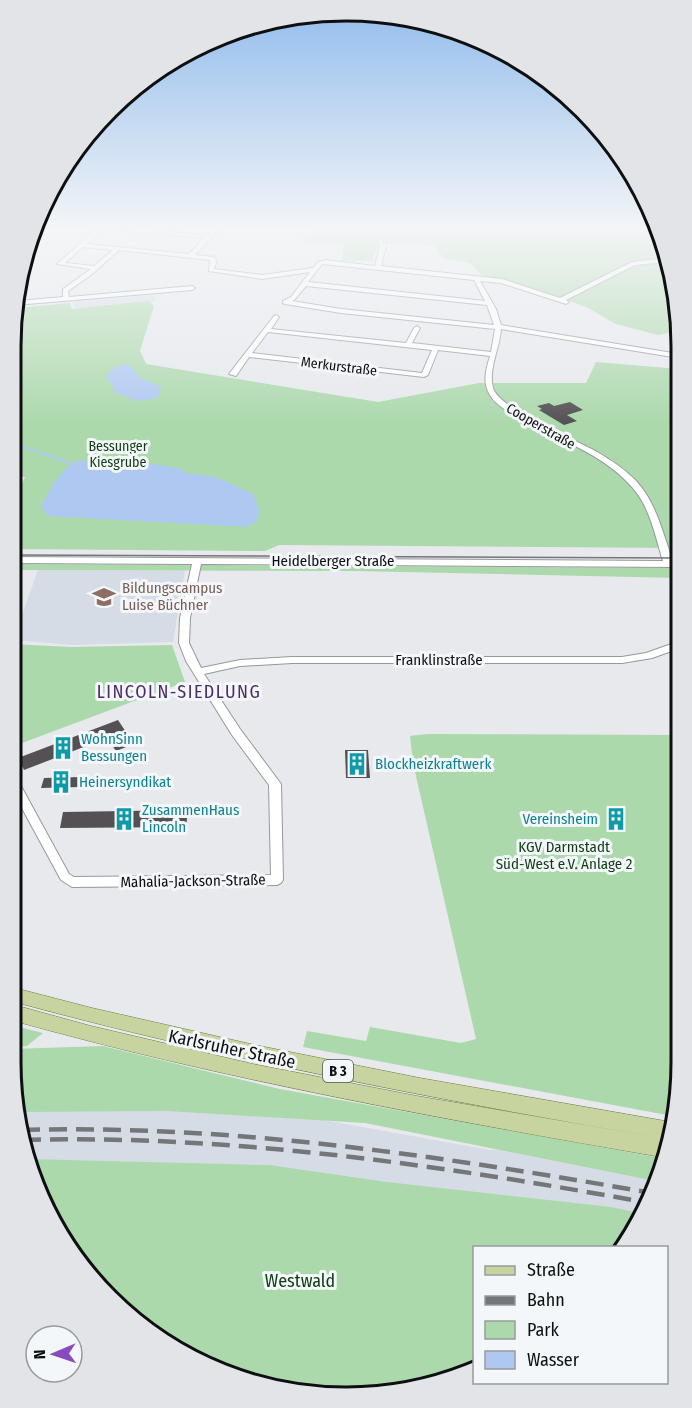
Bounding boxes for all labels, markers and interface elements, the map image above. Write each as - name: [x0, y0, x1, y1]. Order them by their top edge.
- street label: Merkurstraße: [300, 353, 378, 380]
- street label: Cooperstraße: [503, 400, 578, 453]
- park label: Bessunger Kiesgrube: [88, 438, 148, 471]
- street label: Heidelberger Straße: [272, 552, 395, 570]
- place label: Bildungscampus Luise Büchner: [122, 579, 222, 614]
- school or university icon: Bildungscampus Luise Büchner: [91, 584, 117, 610]
- street label: Franklinstraße: [395, 651, 483, 669]
- district label: LINCOLN-SIEDLUNG: [97, 681, 261, 703]
- place label: WohnSinn Bessungen: [81, 730, 147, 765]
- building icon: WohnSinn Bessungen: [50, 735, 76, 761]
- building icon: Blockheizkraftwerk: [344, 751, 370, 777]
- place label: Blockheizkraftwerk: [375, 755, 491, 773]
- building icon: Heinersyndikat: [48, 769, 74, 795]
- place label: Heinersyndikat: [79, 773, 171, 791]
- place label: ZusammenHaus Lincoln: [142, 801, 239, 836]
- building icon: ZusammenHaus Lincoln: [111, 806, 137, 832]
- building icon: Vereinsheim: [603, 806, 629, 832]
- place label: Vereinsheim: [522, 810, 598, 828]
- park label: KGV Darmstadt Süd-West e.V. Anlage 2: [496, 838, 633, 873]
- street label: Mahalia-Jackson-Straße: [120, 871, 266, 891]
- street label: Karlsruher Straße: [166, 1025, 298, 1073]
- road number: B 3: [323, 1060, 353, 1082]
- legend: [473, 1246, 668, 1384]
- text: Straße: [527, 1259, 575, 1281]
- park label: Westwald: [265, 1270, 335, 1292]
- text: Bahn: [527, 1289, 565, 1311]
- text: Park: [527, 1319, 560, 1341]
- north arrow: [24, 1324, 84, 1384]
- text: N: [30, 1349, 49, 1360]
- text: Wasser: [527, 1349, 580, 1371]

